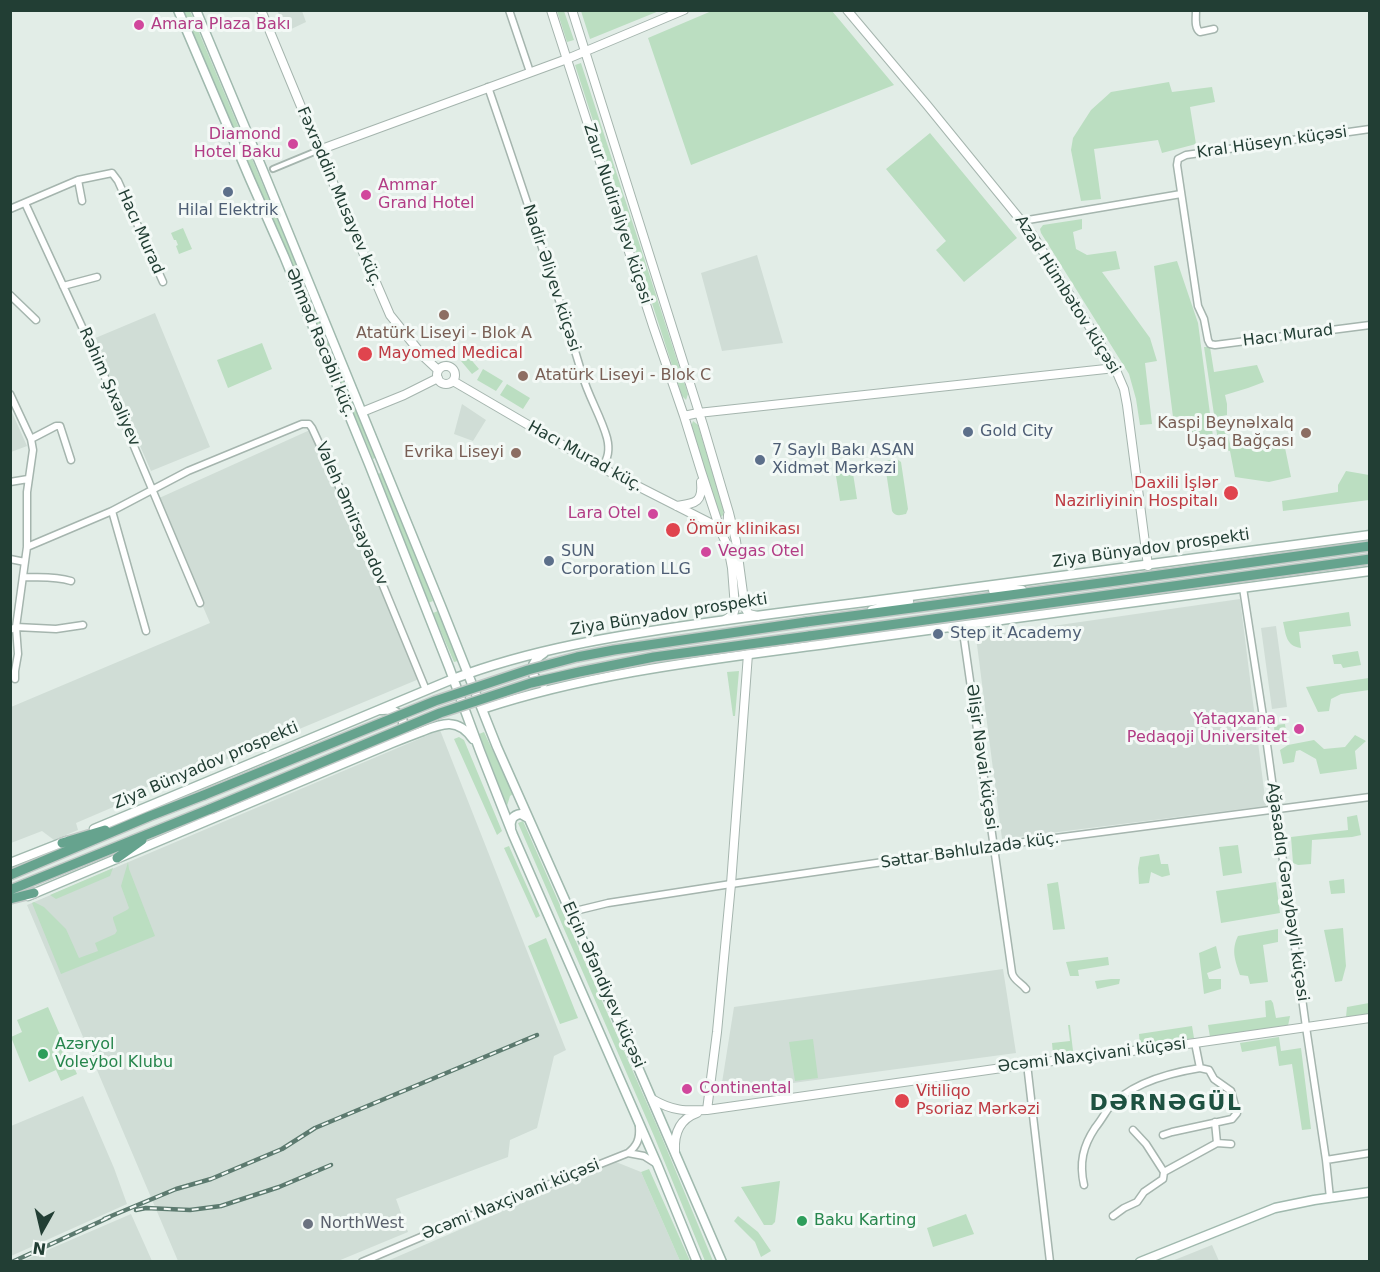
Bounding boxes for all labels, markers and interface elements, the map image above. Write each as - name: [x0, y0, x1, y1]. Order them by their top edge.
- place label: Amara Plaza Bakı: [151, 15, 290, 35]
- marker: Amara Plaza Bakı: [132, 18, 146, 32]
- street label: Fəxrəddin Musayev küç.: [292, 104, 386, 290]
- street label: Zaur Nudirəliyev küçəsi: [579, 121, 655, 307]
- street label: Kral Hüseyn küçəsi: [1196, 123, 1348, 163]
- place label: Diamond Hotel Baku: [194, 125, 281, 163]
- marker: Diamond Hotel Baku: [286, 137, 300, 151]
- place label: Ammar Grand Hotel: [378, 176, 475, 214]
- marker: Hilal Elektrik: [221, 185, 235, 199]
- street label: Hacı Murad: [113, 187, 167, 277]
- marker: Ammar Grand Hotel: [359, 188, 373, 202]
- place label: Hilal Elektrik: [178, 201, 278, 221]
- street label: Nadir Əliyev küçəsi: [518, 202, 584, 354]
- street label: Azad Hümbətov küçəsi: [1010, 212, 1124, 378]
- street label: Əhməd Rəcəbli küç.: [281, 265, 359, 421]
- marker: Atatürk Liseyi - Blok A: [437, 308, 451, 322]
- street label: Hacı Murad: [1242, 321, 1334, 351]
- place label: Atatürk Liseyi - Blok A: [356, 324, 532, 344]
- street label: Rəhim Şıxəliyev: [74, 325, 144, 449]
- place label: Mayomed Medical: [378, 344, 523, 364]
- marker: Mayomed Medical: [356, 345, 374, 363]
- place label: Atatürk Liseyi - Blok C: [535, 366, 711, 386]
- marker: Atatürk Liseyi - Blok C: [516, 369, 530, 383]
- place label: Kaspi Beynəlxalq Uşaq Bağçası: [1157, 414, 1294, 452]
- street label: Hacı Murad küç.: [524, 417, 646, 497]
- place label: Gold City: [980, 422, 1053, 442]
- marker: Gold City: [961, 425, 975, 439]
- marker: Kaspi Beynəlxalq Uşaq Bağçası: [1299, 426, 1313, 440]
- street label: Valeh Əmirsayadov: [311, 439, 391, 589]
- place label: 7 Saylı Bakı ASAN Xidmət Mərkəzi: [772, 441, 915, 479]
- place label: Evrika Liseyi: [404, 443, 504, 463]
- marker: Evrika Liseyi: [509, 446, 523, 460]
- marker: 7 Saylı Bakı ASAN Xidmət Mərkəzi: [753, 453, 767, 467]
- place label: Daxili İşlər Nazirliyinin Hospitalı: [1054, 474, 1218, 512]
- marker: Daxili İşlər Nazirliyinin Hospitalı: [1222, 484, 1240, 502]
- place label: Lara Otel: [568, 504, 641, 524]
- marker: Lara Otel: [646, 507, 660, 521]
- place label: Ömür klinikası: [686, 520, 800, 540]
- marker: Ömür klinikası: [664, 521, 682, 539]
- street label: Ziya Bünyadov prospekti: [1051, 526, 1251, 572]
- place label: SUN Corporation LLG: [561, 542, 691, 580]
- place label: Vegas Otel: [718, 542, 804, 562]
- marker: Vegas Otel: [699, 545, 713, 559]
- marker: SUN Corporation LLG: [542, 554, 556, 568]
- street label: Ziya Bünyadov prospekti: [569, 590, 769, 640]
- place label: Step it Academy: [950, 624, 1082, 644]
- marker: Step it Academy: [931, 627, 945, 641]
- street label: Əlişir Nəvai küçəsi: [961, 683, 1001, 831]
- place label: Yataqxana - Pedaqoji Universitet: [1127, 710, 1287, 748]
- street label: Ziya Bünyadov prospekti: [111, 718, 301, 814]
- marker: Yataqxana - Pedaqoji Universitet: [1292, 722, 1306, 736]
- street label: Ağasadıq Gəraybəyli küçəsi: [1262, 781, 1312, 1003]
- street label: Səttar Bəhlulzadə küç.: [879, 829, 1061, 873]
- street label: Elçin Əfəndiyev küçəsi: [558, 899, 648, 1071]
- place label: Azəryol Voleybol Klubu: [55, 1035, 173, 1073]
- street label: Əcəmi Naxçivani küçəsi: [997, 1035, 1187, 1077]
- marker: Azəryol Voleybol Klubu: [36, 1047, 50, 1061]
- place label: Continental: [699, 1079, 791, 1099]
- marker: Continental: [680, 1082, 694, 1096]
- place label: Vitiliqo Psoriaz Mərkəzi: [916, 1082, 1040, 1120]
- district label: DƏRNƏGÜL: [1090, 1091, 1242, 1117]
- marker: Vitiliqo Psoriaz Mərkəzi: [893, 1092, 911, 1110]
- street label: Əcəmi Naxçivani küçəsi: [419, 1156, 603, 1244]
- north arrow: [12, 1200, 72, 1260]
- place label: Baku Karting: [814, 1211, 916, 1231]
- place label: NorthWest: [320, 1214, 404, 1234]
- marker: Baku Karting: [795, 1214, 809, 1228]
- marker: NorthWest: [301, 1217, 315, 1231]
- text: N: [31, 1238, 47, 1259]

